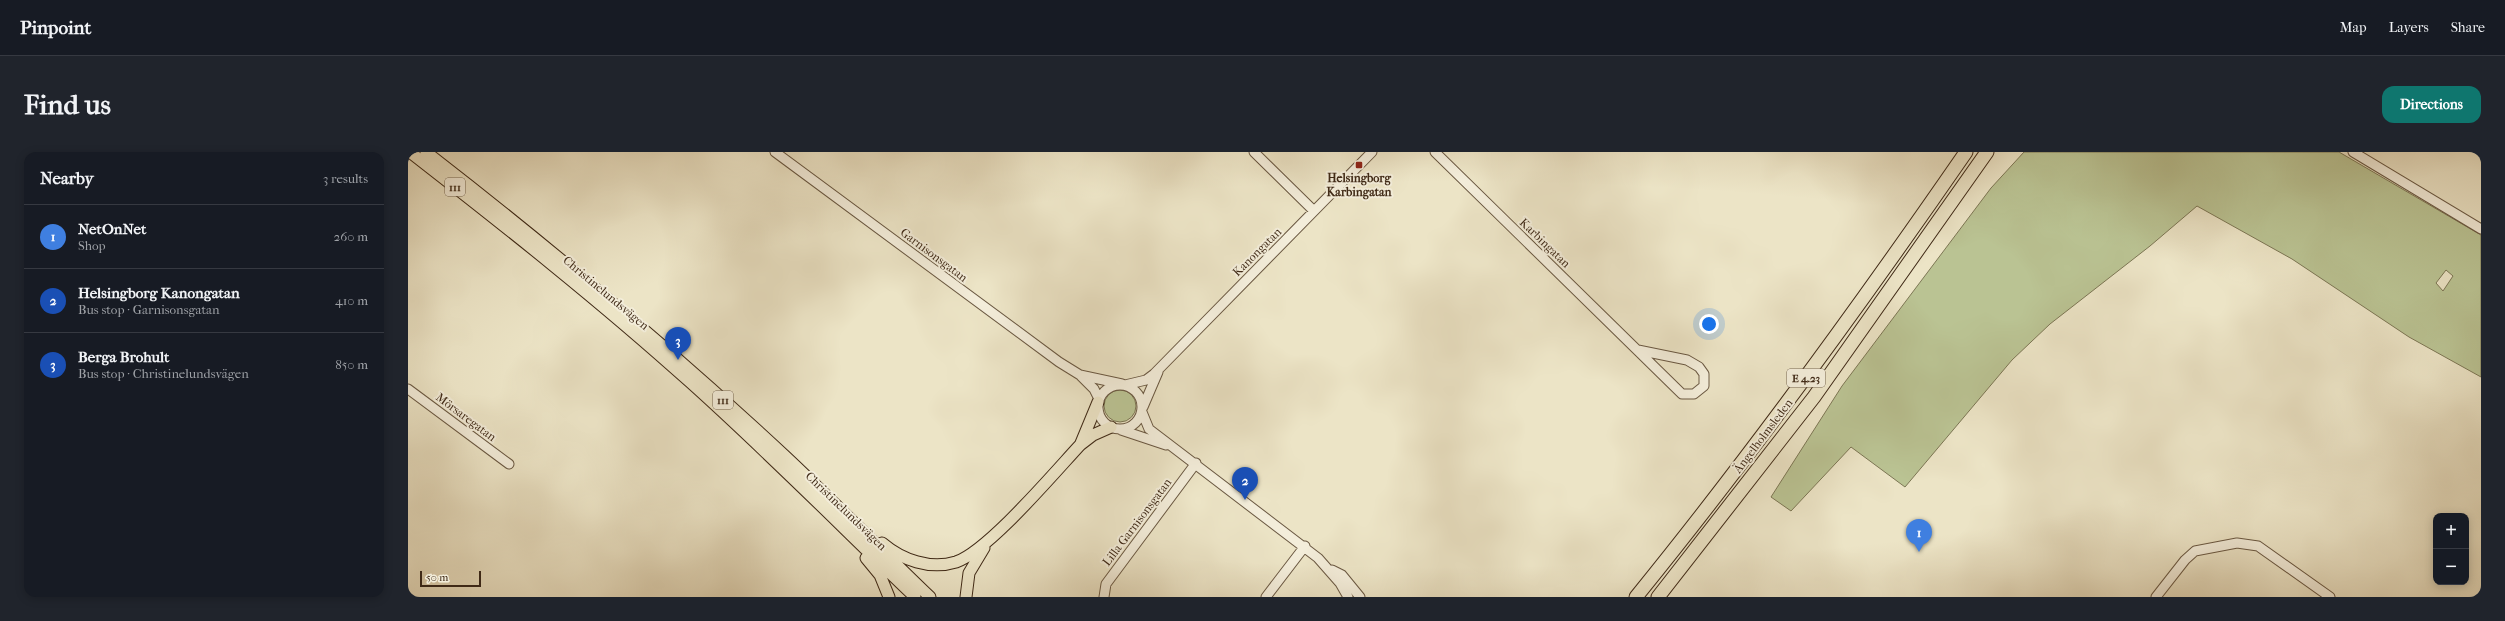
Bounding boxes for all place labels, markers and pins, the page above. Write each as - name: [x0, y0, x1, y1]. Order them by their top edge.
- marker: Helsingborg Karbingatan: [1354, 160, 1364, 170]
- place label: Helsingborg Karbingatan: [1327, 171, 1393, 200]
- pin: 3: [665, 327, 691, 360]
- pin: 2: [1232, 467, 1258, 500]
- pin: 1: [1906, 519, 1932, 552]

